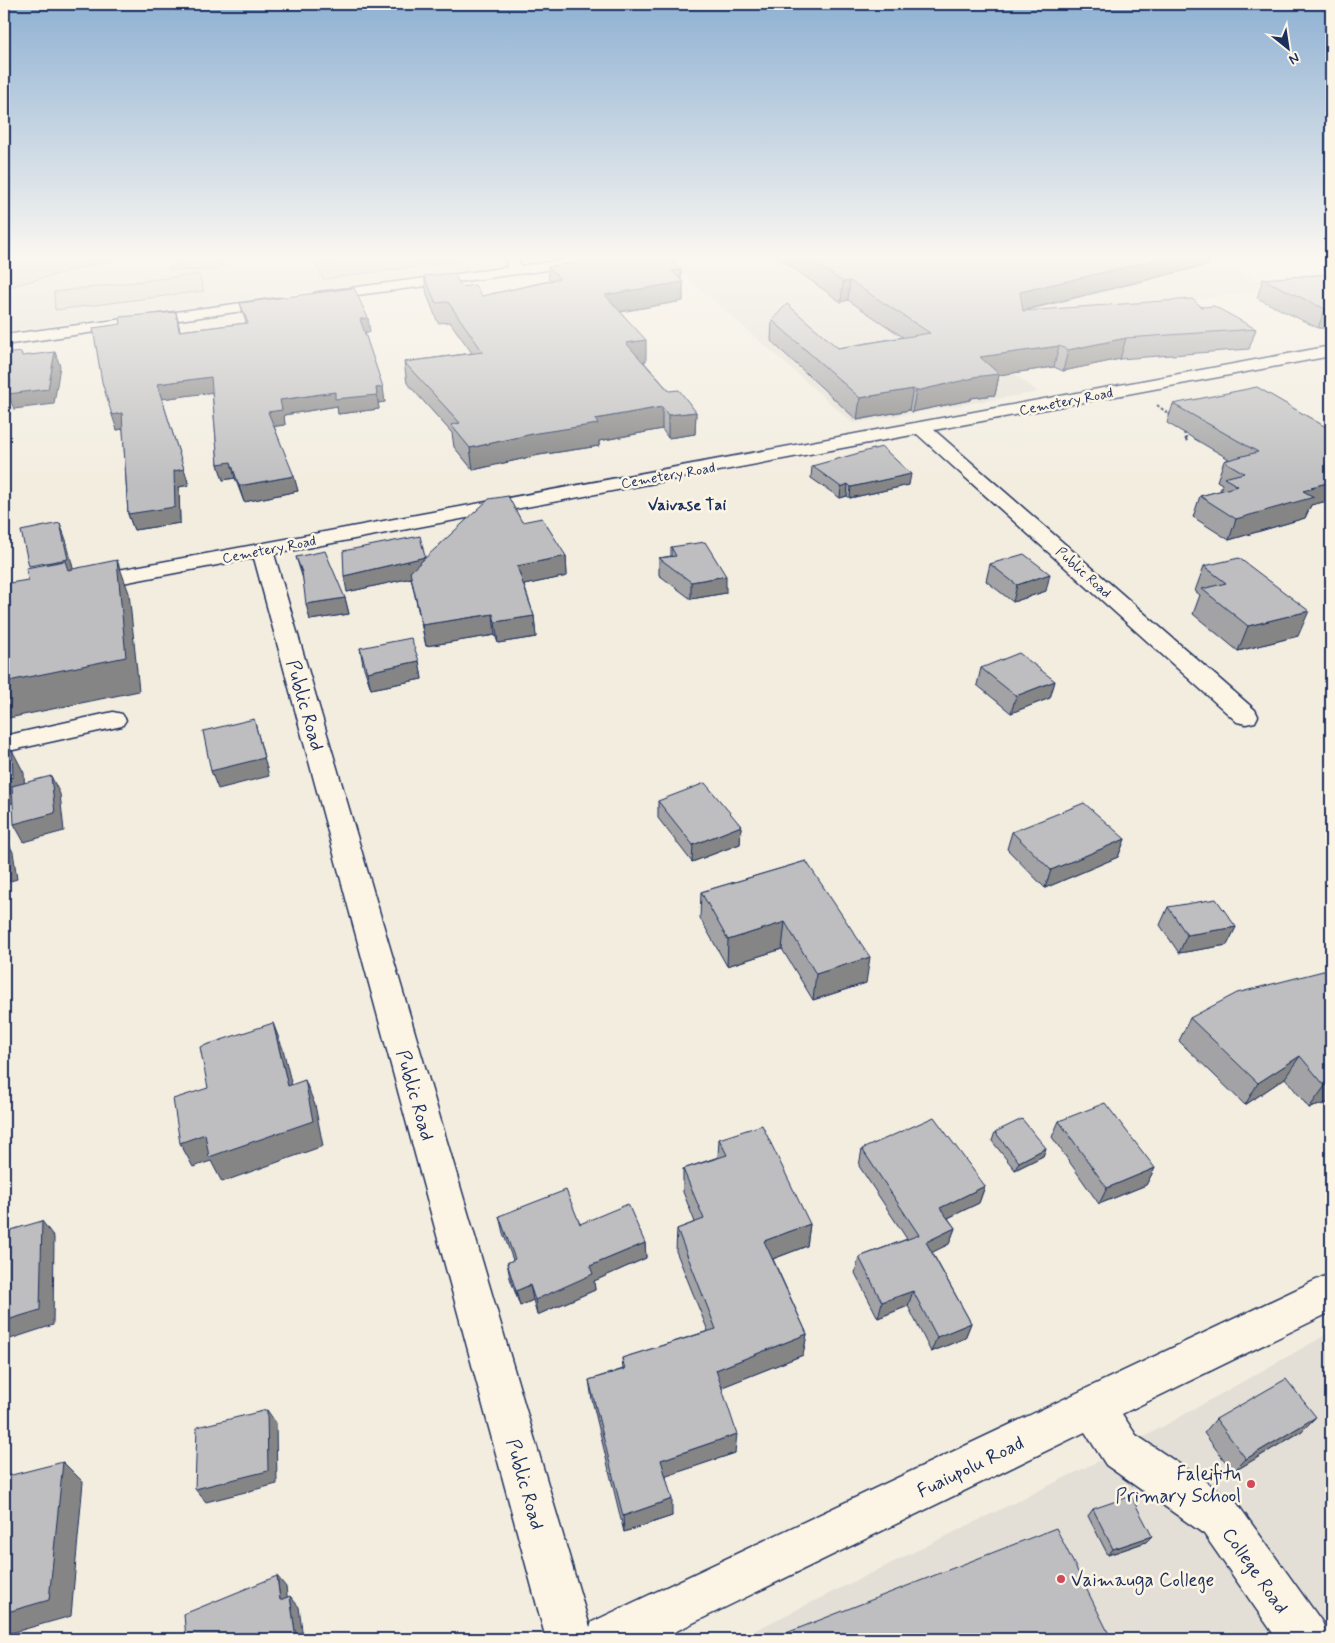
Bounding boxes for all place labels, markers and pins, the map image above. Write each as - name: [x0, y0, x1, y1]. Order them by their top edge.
- place label: Faleifitu Primary School: [1115, 1462, 1241, 1509]
- marker: Faleifitu Primary School: [1245, 1478, 1257, 1490]
- place label: Vaimauga College: [1071, 1568, 1214, 1595]
- marker: Vaimauga College: [1055, 1573, 1067, 1585]

